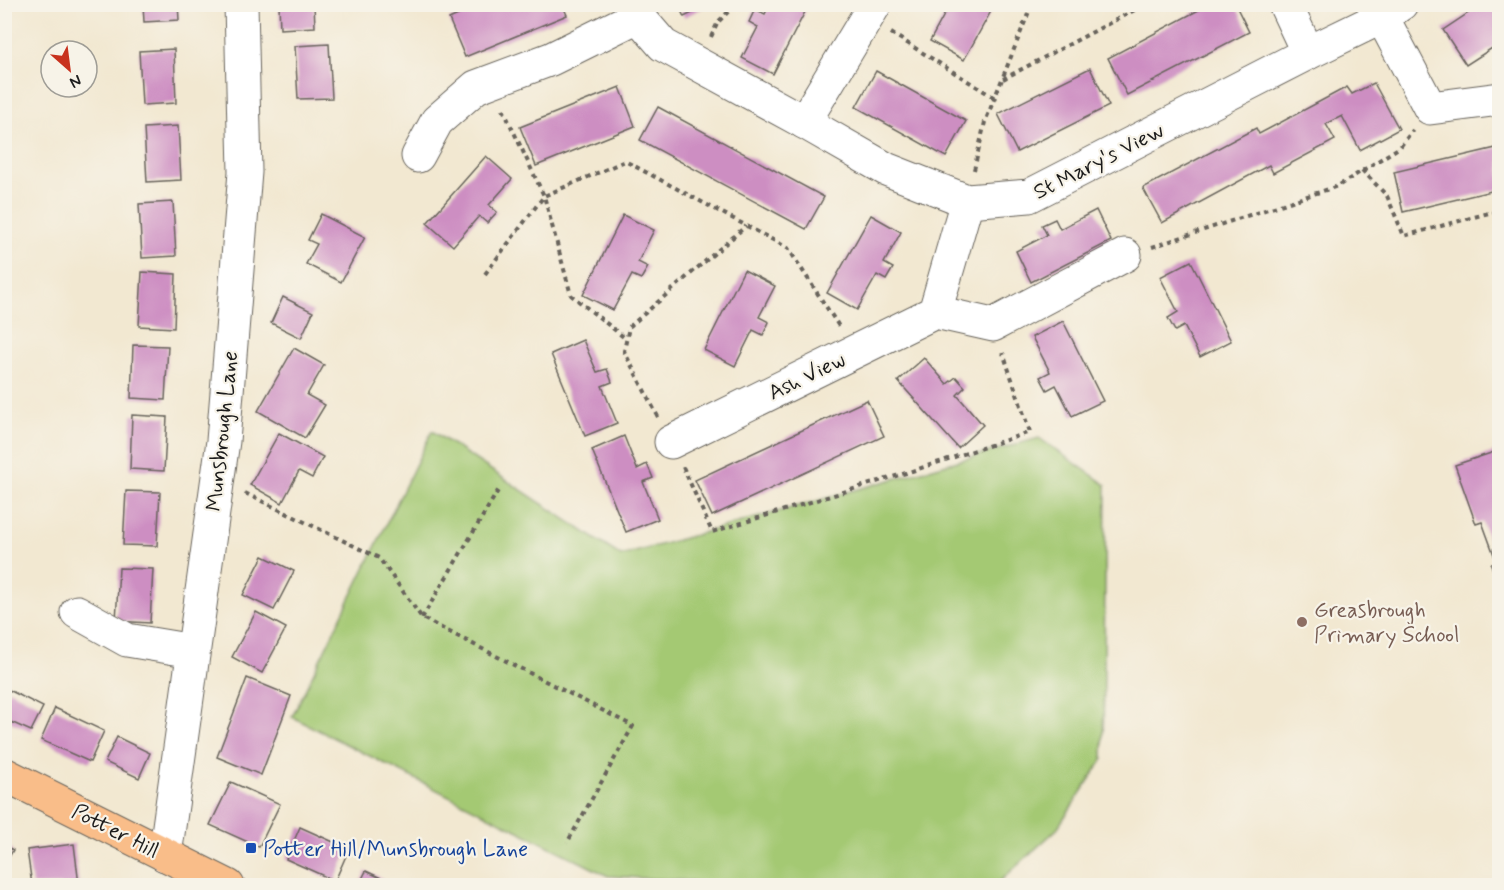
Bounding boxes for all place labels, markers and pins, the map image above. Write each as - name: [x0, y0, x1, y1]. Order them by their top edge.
- place label: Greasbrough Primary School: [1314, 597, 1459, 650]
- marker: Greasbrough Primary School: [1295, 615, 1309, 629]
- place label: Potter Hill/Munsbrough Lane: [263, 836, 528, 865]
- marker: Potter Hill/Munsbrough Lane: [244, 841, 258, 855]

